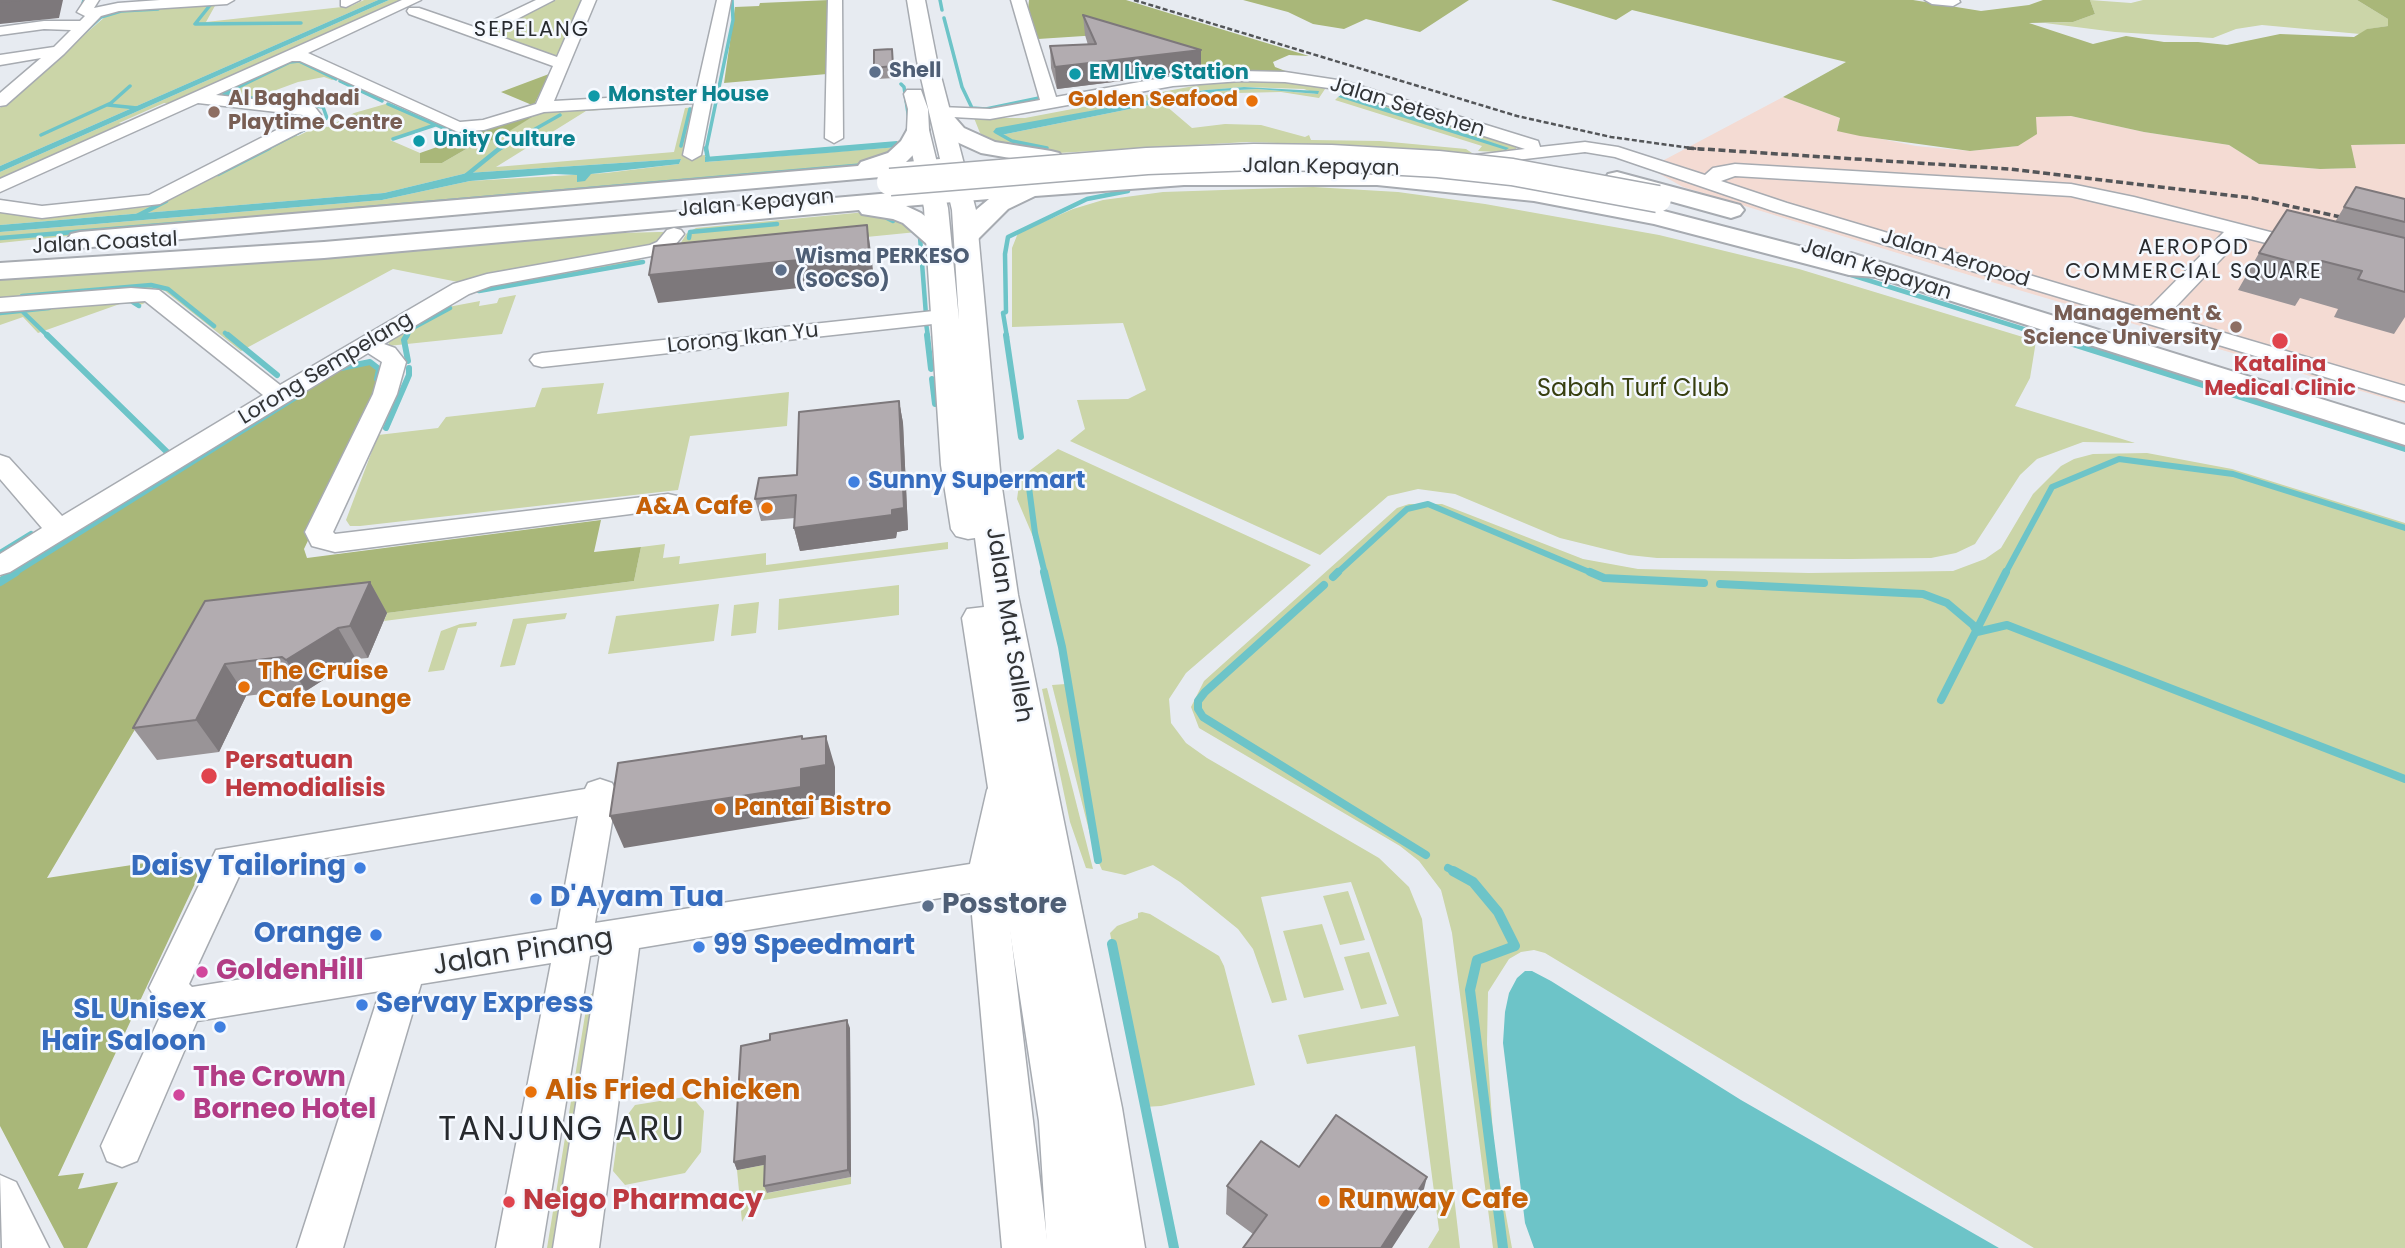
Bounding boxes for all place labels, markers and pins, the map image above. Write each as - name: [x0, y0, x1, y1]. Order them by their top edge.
- place label: Shell: [889, 59, 941, 85]
- place label: EM Live Station: [1089, 61, 1249, 87]
- marker: Shell: [867, 64, 883, 80]
- marker: EM Live Station: [1067, 66, 1083, 82]
- place label: Monster House: [608, 83, 769, 109]
- place label: Al Baghdadi Playtime Centre: [228, 87, 403, 137]
- marker: Monster House: [586, 88, 602, 104]
- place label: Golden Seafood: [1068, 88, 1238, 114]
- marker: Golden Seafood: [1244, 93, 1260, 109]
- marker: Al Baghdadi Playtime Centre: [206, 104, 222, 120]
- place label: Unity Culture: [433, 128, 575, 154]
- marker: Unity Culture: [411, 133, 427, 149]
- place label: Wisma PERKESO (SOCSO): [795, 245, 970, 295]
- marker: Wisma PERKESO (SOCSO): [773, 262, 789, 278]
- place label: Management & Science University: [2023, 302, 2222, 352]
- marker: Management & Science University: [2228, 319, 2244, 335]
- marker: Katalina Medical Clinic: [2270, 331, 2290, 351]
- place label: Katalina Medical Clinic: [2204, 353, 2356, 403]
- place label: Sunny Supermart: [868, 468, 1086, 496]
- marker: Sunny Supermart: [846, 474, 862, 490]
- place label: A&A Cafe: [635, 494, 753, 522]
- marker: A&A Cafe: [759, 500, 775, 516]
- place label: The Cruise Cafe Lounge: [258, 659, 411, 715]
- marker: The Cruise Cafe Lounge: [236, 679, 252, 695]
- place label: Persatuan Hemodialisis: [225, 748, 386, 804]
- marker: Persatuan Hemodialisis: [199, 766, 219, 786]
- place label: Pantai Bistro: [734, 795, 891, 823]
- marker: Pantai Bistro: [712, 801, 728, 817]
- place label: Daisy Tailoring: [131, 851, 346, 885]
- marker: Daisy Tailoring: [352, 860, 368, 876]
- place label: D'Ayam Tua: [550, 882, 724, 916]
- place label: Posstore: [942, 889, 1067, 923]
- marker: D'Ayam Tua: [528, 891, 544, 907]
- marker: Posstore: [920, 898, 936, 914]
- place label: Orange: [254, 918, 362, 952]
- marker: Orange: [368, 927, 384, 943]
- place label: 99 Speedmart: [713, 930, 915, 964]
- marker: 99 Speedmart: [691, 939, 707, 955]
- place label: GoldenHill: [216, 955, 364, 989]
- marker: GoldenHill: [194, 964, 210, 980]
- place label: Servay Express: [376, 988, 594, 1022]
- place label: SL Unisex Hair Saloon: [41, 994, 206, 1060]
- marker: Servay Express: [354, 997, 370, 1013]
- marker: SL Unisex Hair Saloon: [212, 1019, 228, 1035]
- place label: The Crown Borneo Hotel: [193, 1062, 376, 1128]
- place label: Alis Fried Chicken: [545, 1075, 800, 1109]
- marker: Alis Fried Chicken: [523, 1084, 539, 1100]
- marker: The Crown Borneo Hotel: [171, 1087, 187, 1103]
- place label: Runway Cafe: [1338, 1184, 1529, 1218]
- place label: Neigo Pharmacy: [523, 1185, 763, 1219]
- marker: Runway Cafe: [1316, 1193, 1332, 1209]
- marker: Neigo Pharmacy: [501, 1194, 517, 1210]

